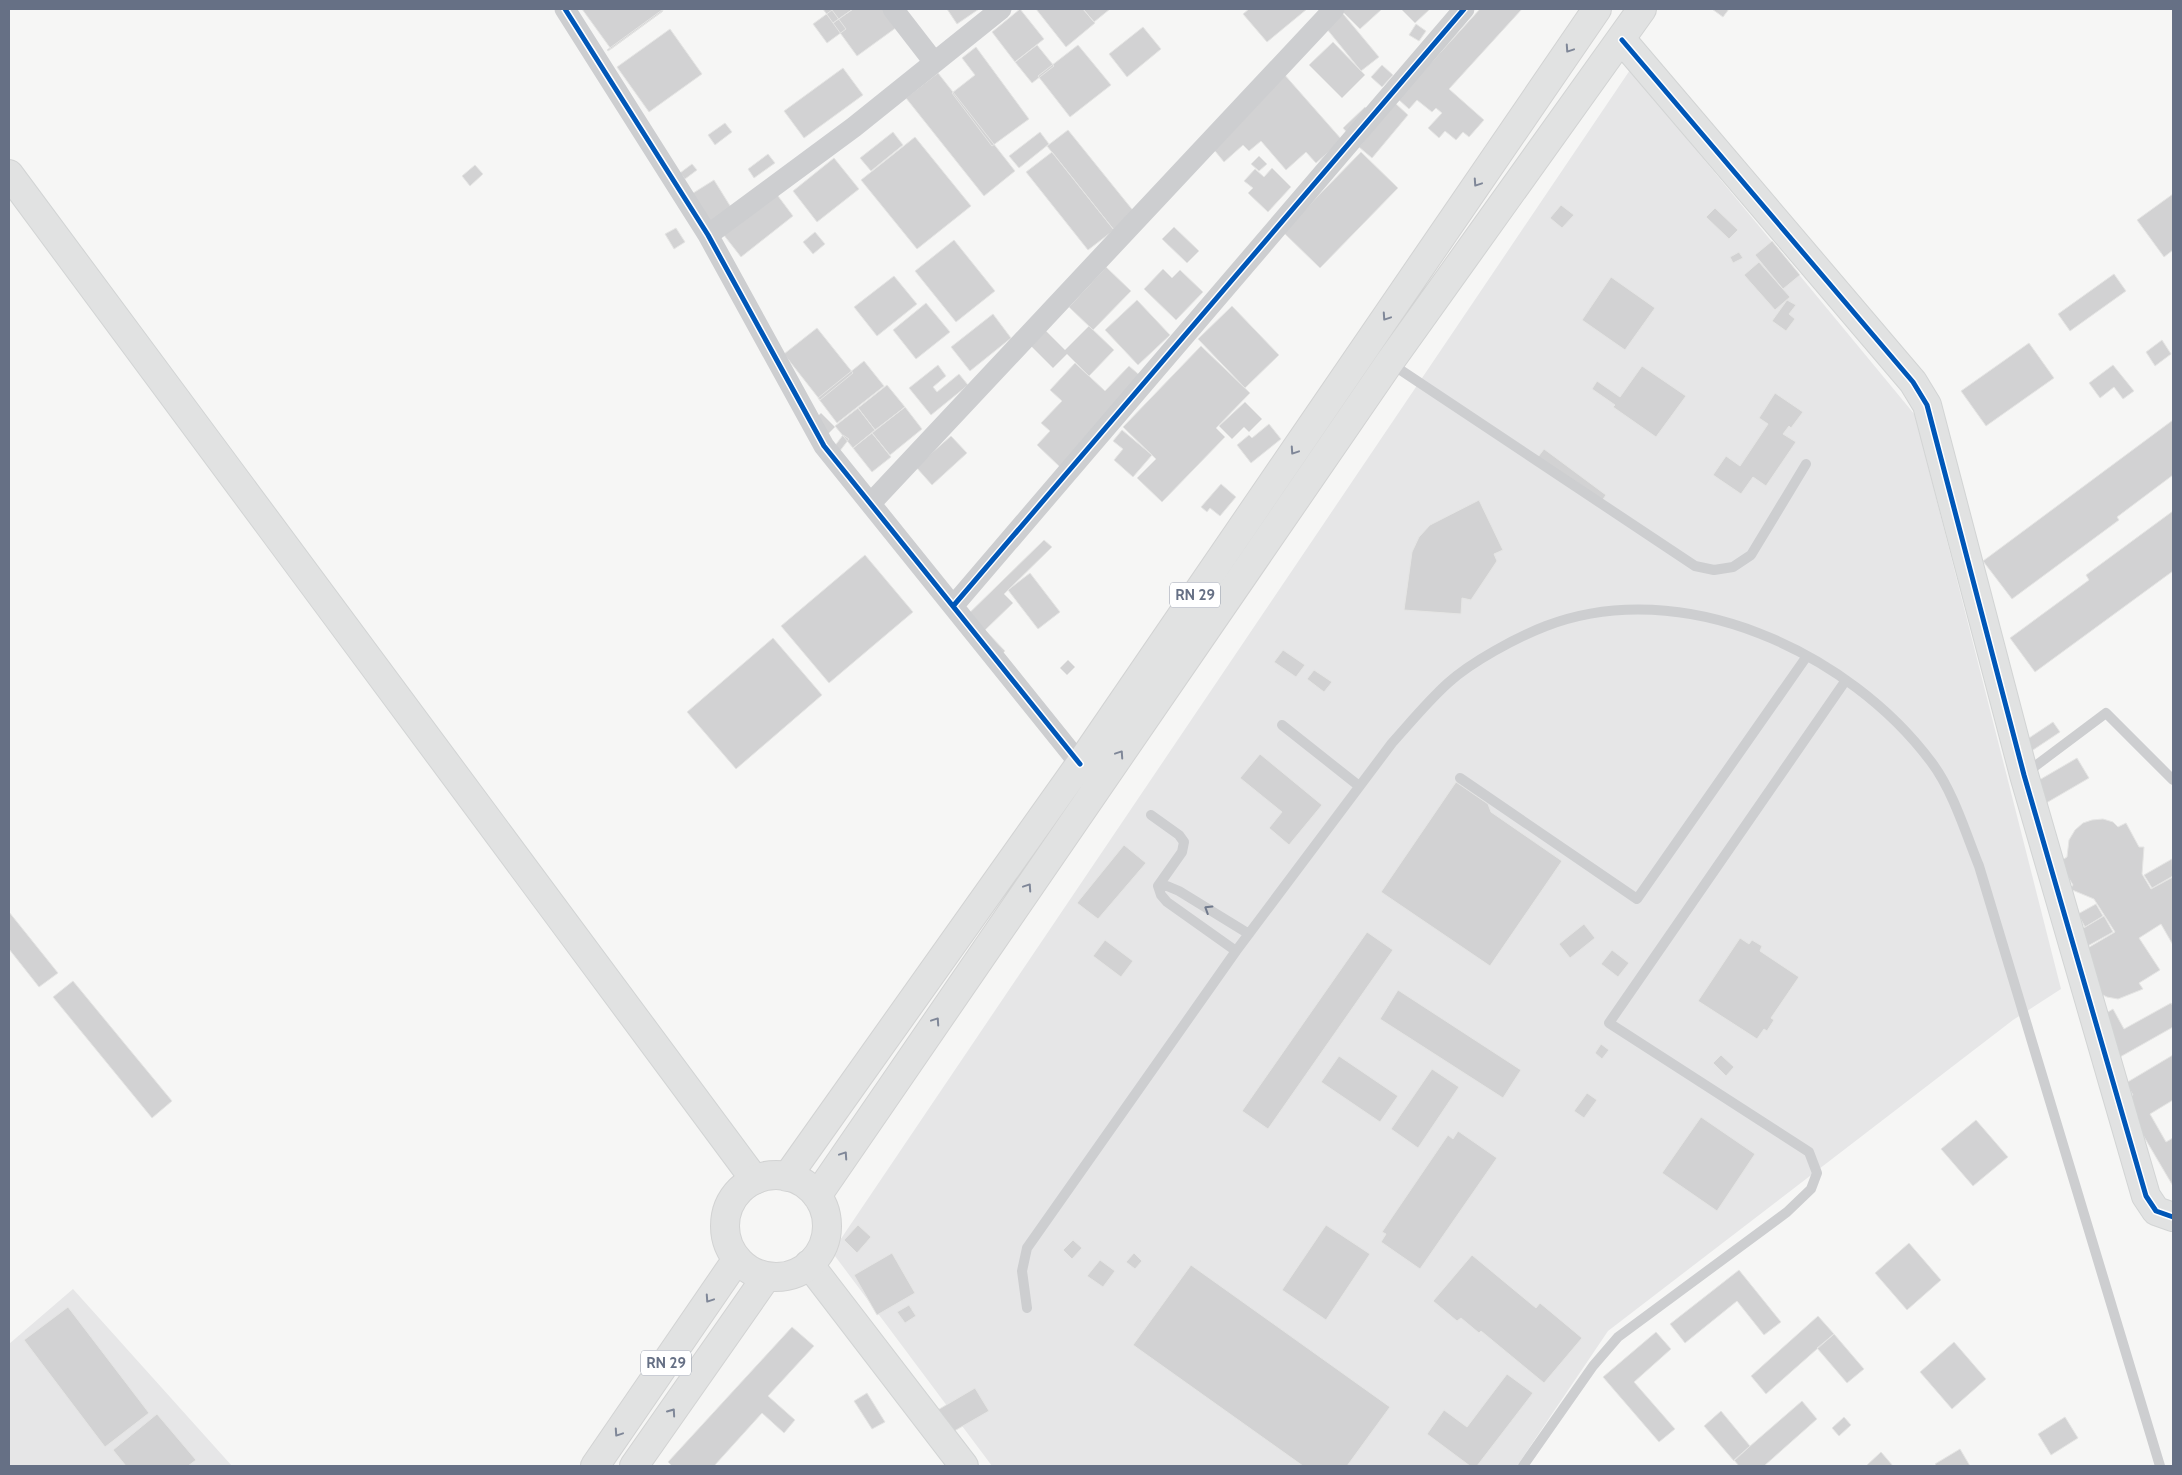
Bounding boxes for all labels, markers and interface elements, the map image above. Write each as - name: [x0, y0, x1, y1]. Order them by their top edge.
- one-way arrow: [1566, 43, 1575, 53]
- one-way arrow: [1474, 177, 1483, 187]
- one-way arrow: [1383, 311, 1392, 321]
- one-way arrow: [1291, 445, 1300, 455]
- road number: RN 29: [1170, 582, 1220, 608]
- one-way arrow: [1114, 750, 1123, 759]
- one-way arrow: [1022, 884, 1031, 893]
- one-way arrow: [1204, 905, 1213, 915]
- one-way arrow: [930, 1018, 939, 1027]
- one-way arrow: [838, 1152, 847, 1161]
- one-way arrow: [706, 1294, 716, 1303]
- road number: RN 29: [641, 1350, 691, 1376]
- one-way arrow: [666, 1408, 675, 1418]
- one-way arrow: [615, 1428, 624, 1437]

